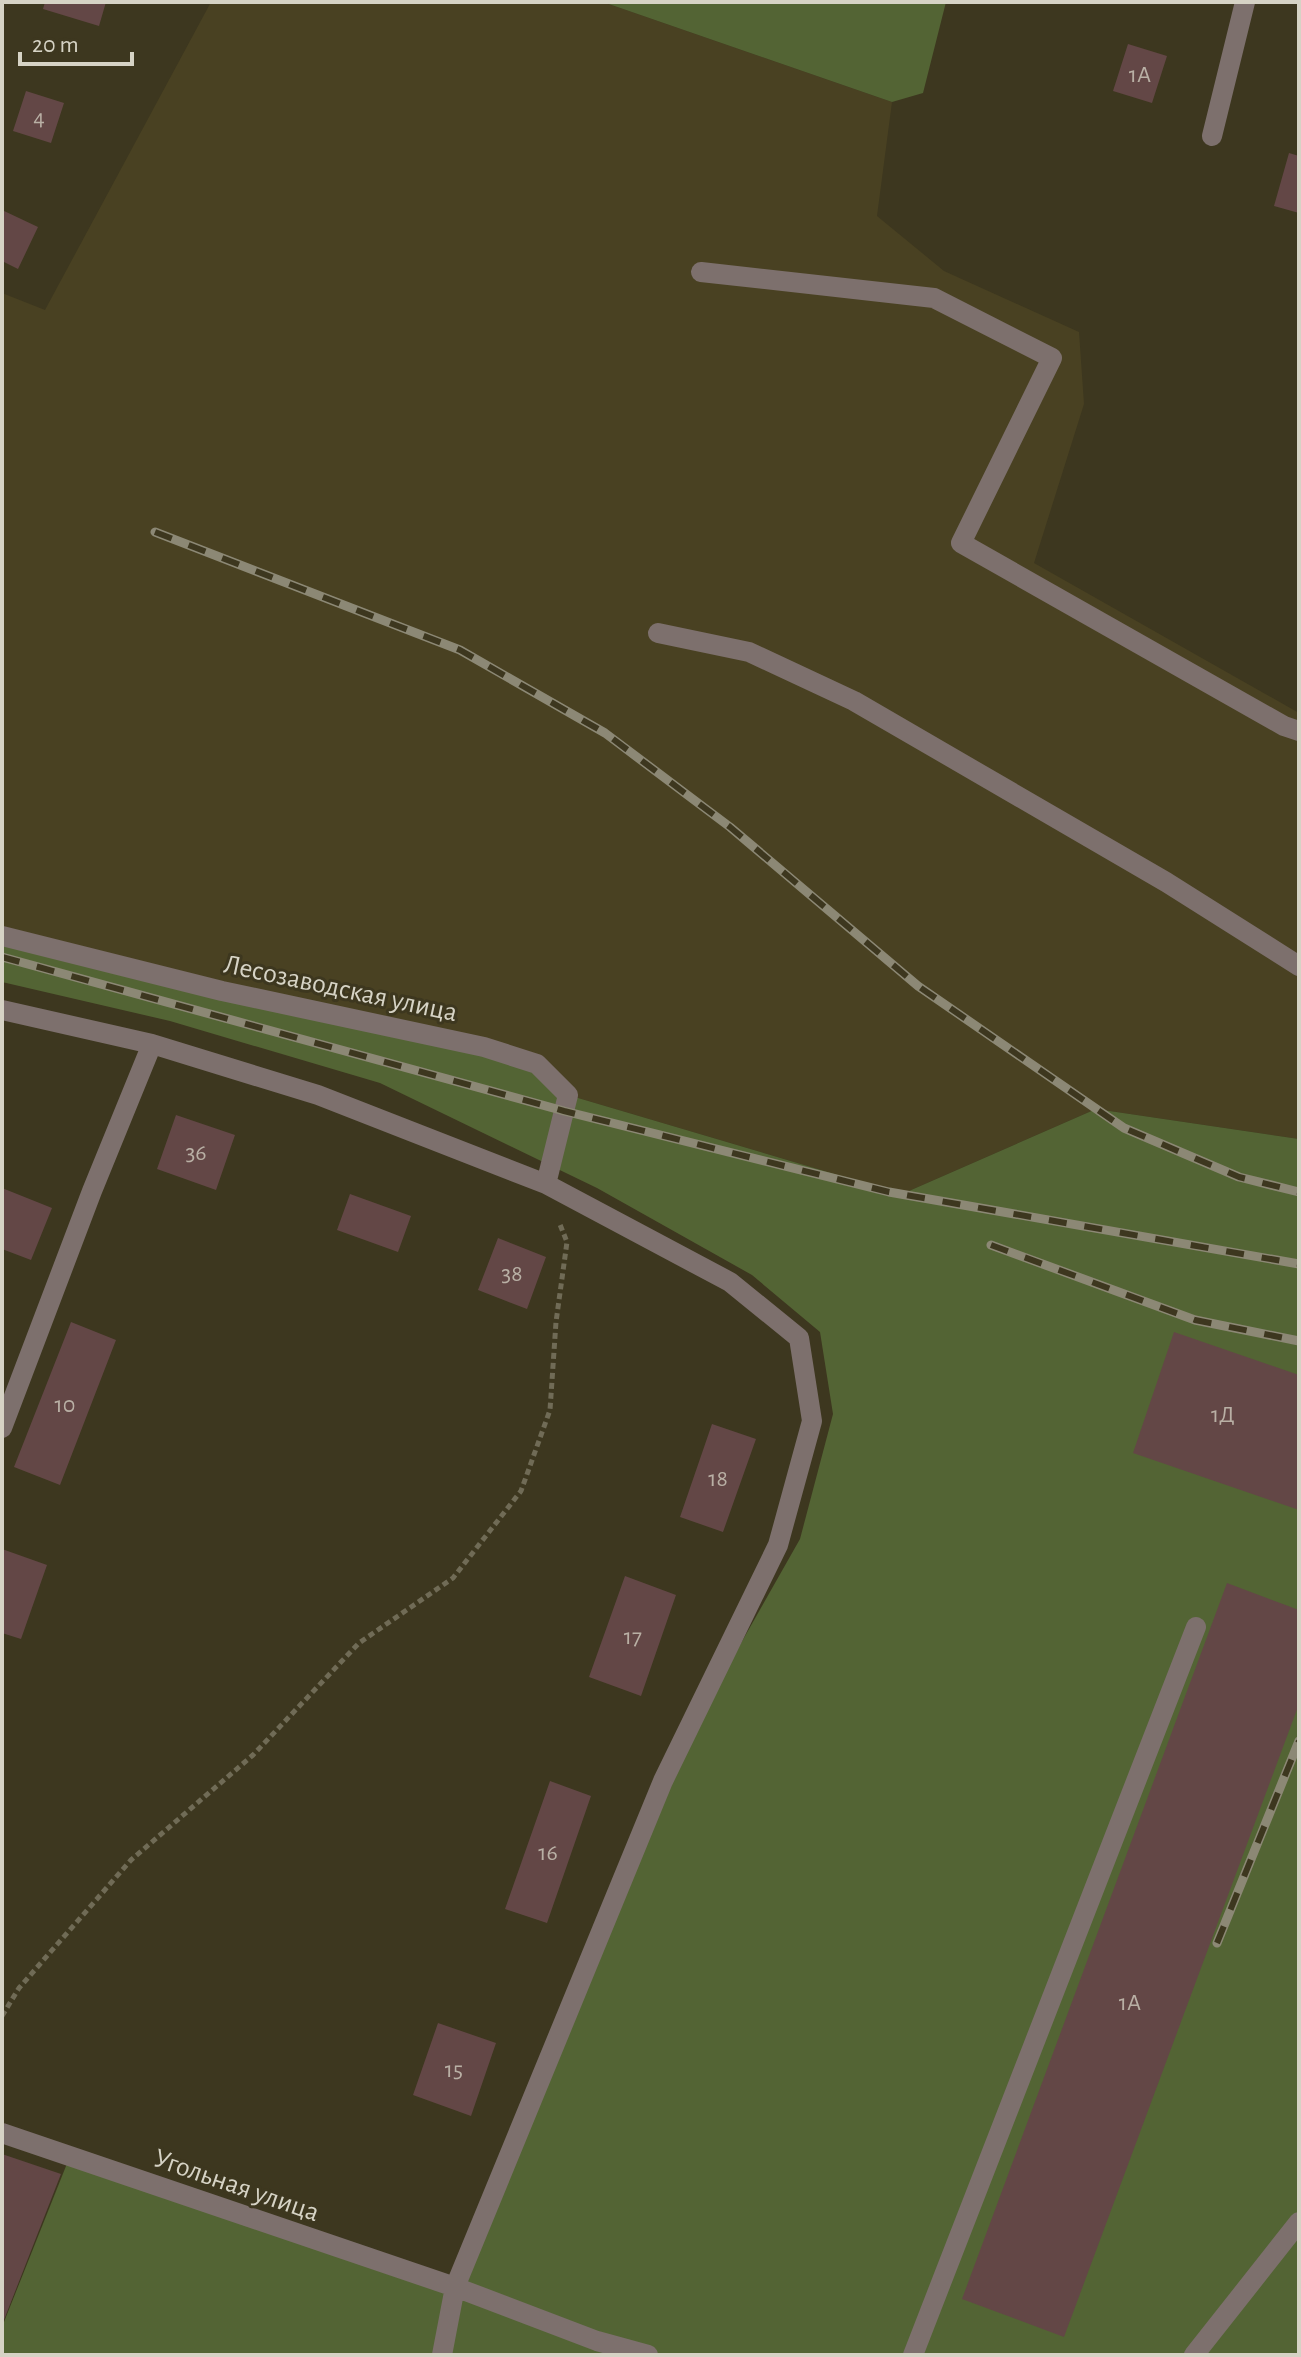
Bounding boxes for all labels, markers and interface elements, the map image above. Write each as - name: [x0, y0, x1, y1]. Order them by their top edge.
- scale bar: [20, 16, 132, 66]
- text: 20 m: [32, 33, 79, 57]
- house number: 1А: [1129, 63, 1151, 87]
- house number: 4: [33, 106, 45, 130]
- street label: Лесозаводская улица: [221, 951, 460, 1027]
- house number: 36: [185, 1141, 207, 1165]
- house number: 38: [501, 1262, 523, 1286]
- house number: 10: [55, 1393, 75, 1417]
- house number: 1Д: [1211, 1403, 1235, 1427]
- house number: 18: [708, 1467, 728, 1491]
- house number: 17: [624, 1625, 642, 1649]
- house number: 16: [538, 1841, 558, 1865]
- house number: 1А: [1119, 1991, 1141, 2015]
- house number: 15: [445, 2058, 463, 2082]
- street label: Угольная улица: [150, 2144, 323, 2227]

